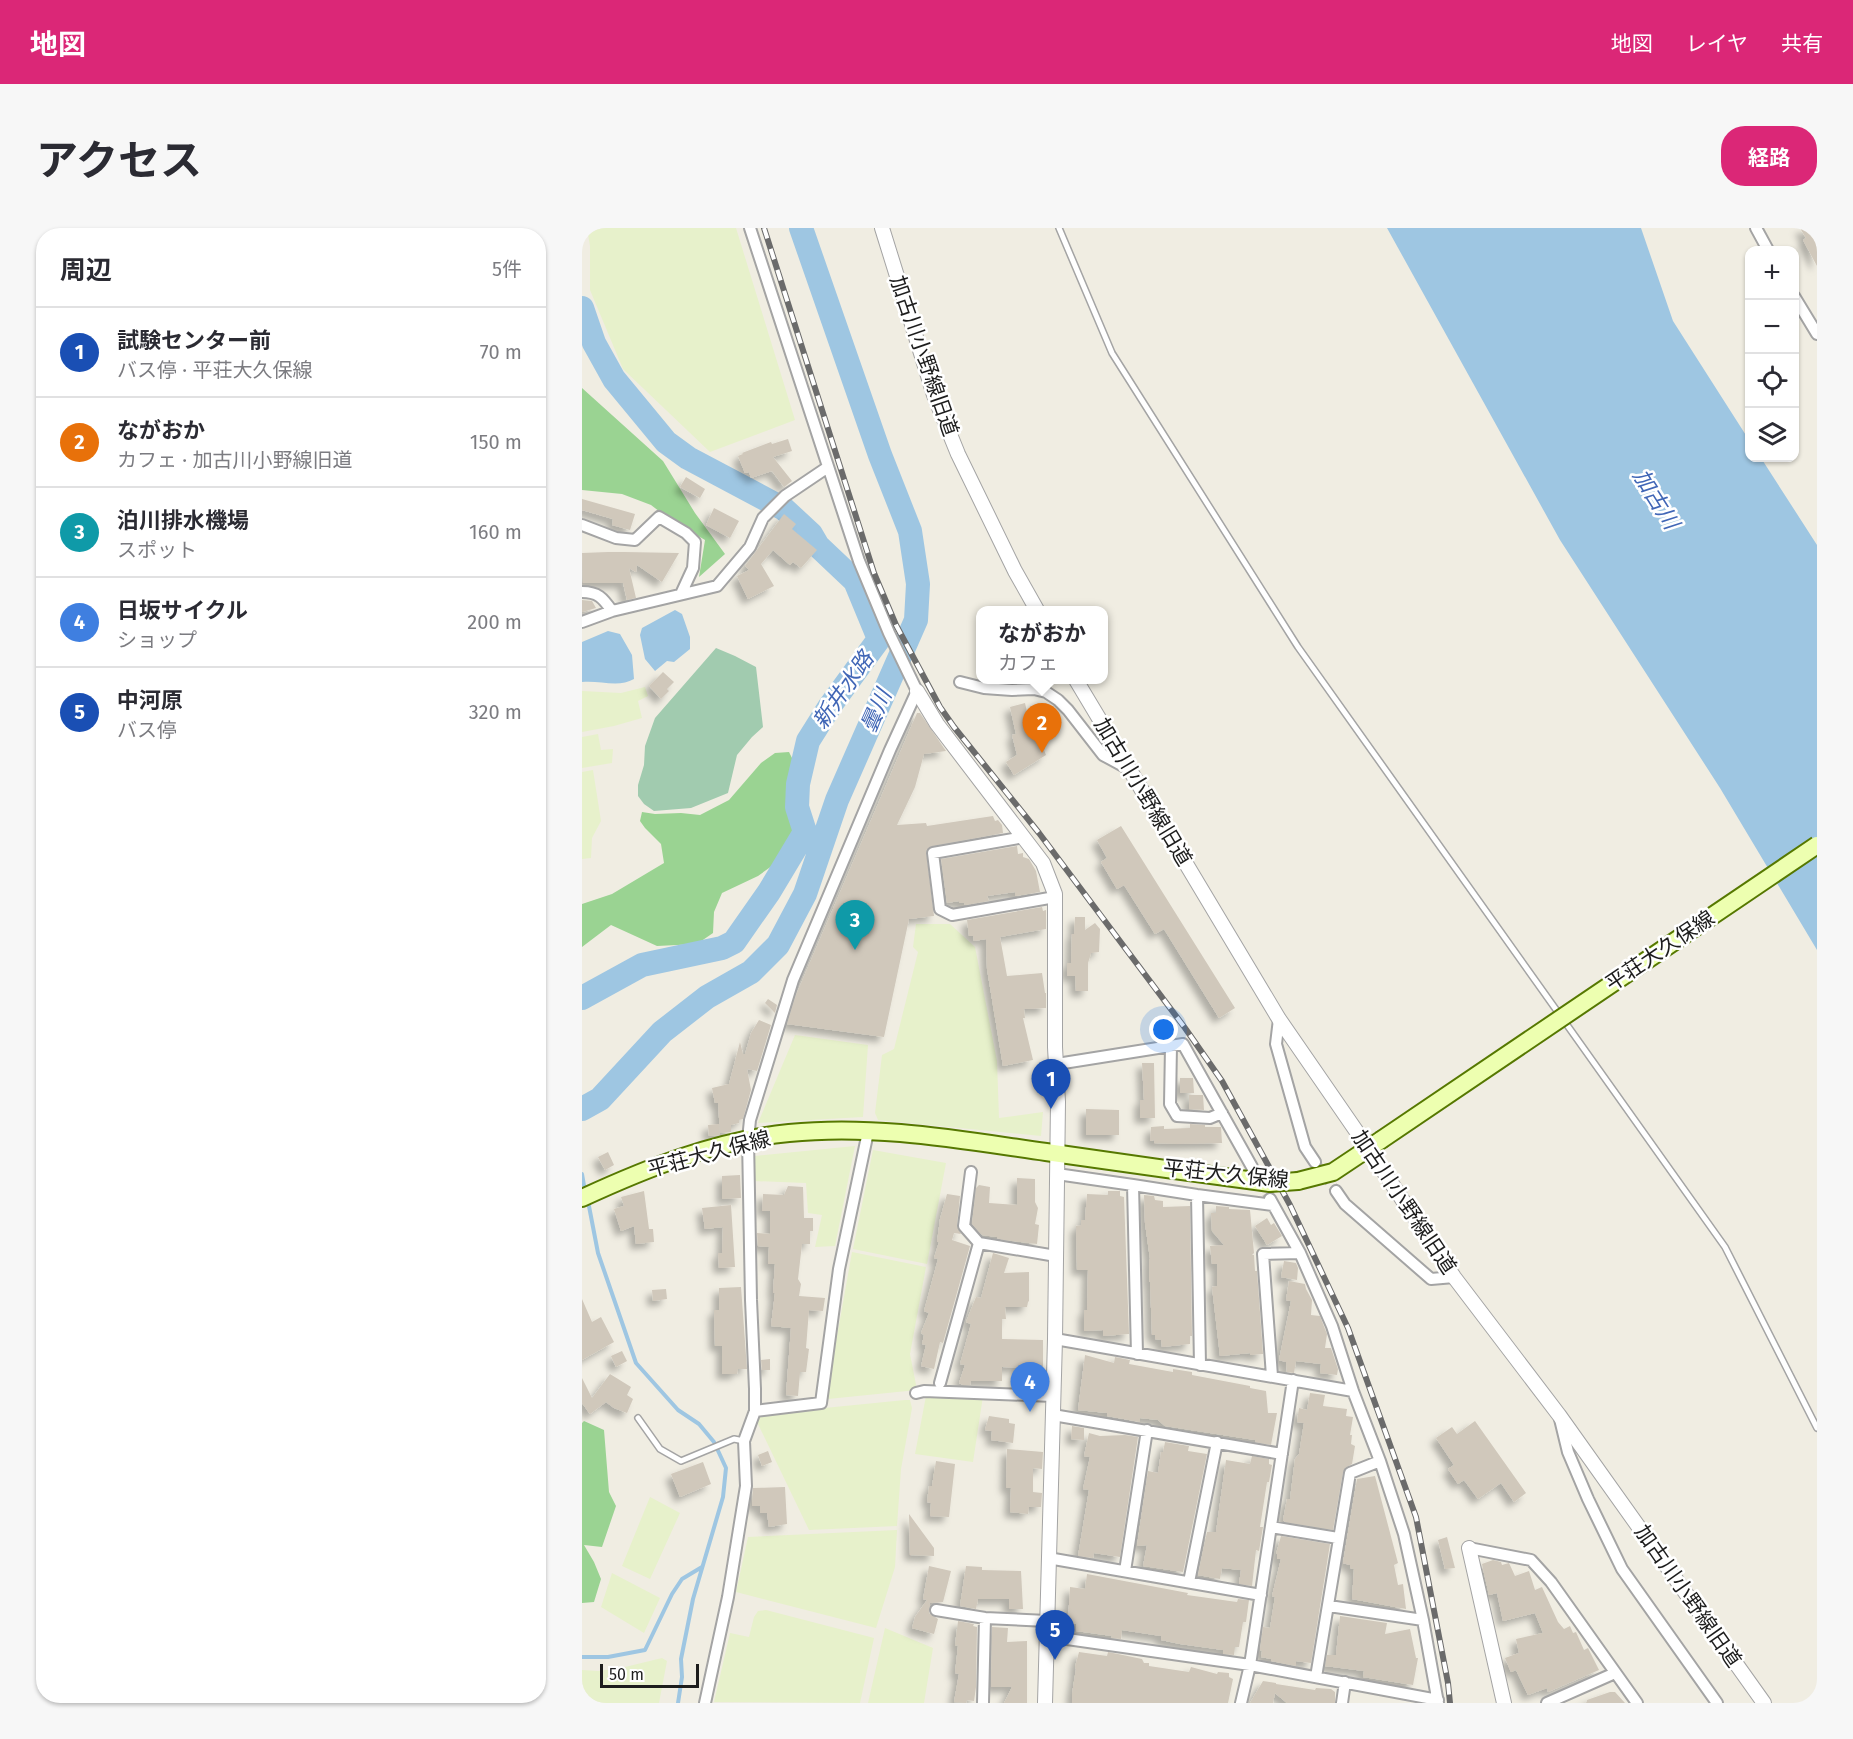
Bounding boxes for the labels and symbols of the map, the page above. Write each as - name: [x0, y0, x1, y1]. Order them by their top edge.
- street label: 加古川小野線旧道: [884, 272, 964, 440]
- water label: 加古川: [1627, 464, 1686, 536]
- water label: 新井水路: [807, 645, 880, 734]
- water label: 曇川: [855, 684, 898, 737]
- pin: 2: [1022, 704, 1062, 753]
- street label: 加古川小野線旧道: [1089, 713, 1197, 871]
- pin: 3: [836, 900, 874, 950]
- street label: 平荘大久保線: [1601, 905, 1719, 997]
- your location: [1149, 1015, 1178, 1044]
- pin: 1: [1032, 1060, 1070, 1109]
- street label: 平荘大久保線: [645, 1125, 773, 1183]
- street label: 加古川小野線旧道: [1346, 1125, 1462, 1279]
- street label: 平荘大久保線: [1162, 1154, 1290, 1194]
- pin: 4: [1010, 1362, 1050, 1412]
- street label: 加古川小野線旧道: [1629, 1520, 1747, 1672]
- pin: 5: [1036, 1610, 1074, 1660]
- scale bar: [600, 1661, 699, 1688]

